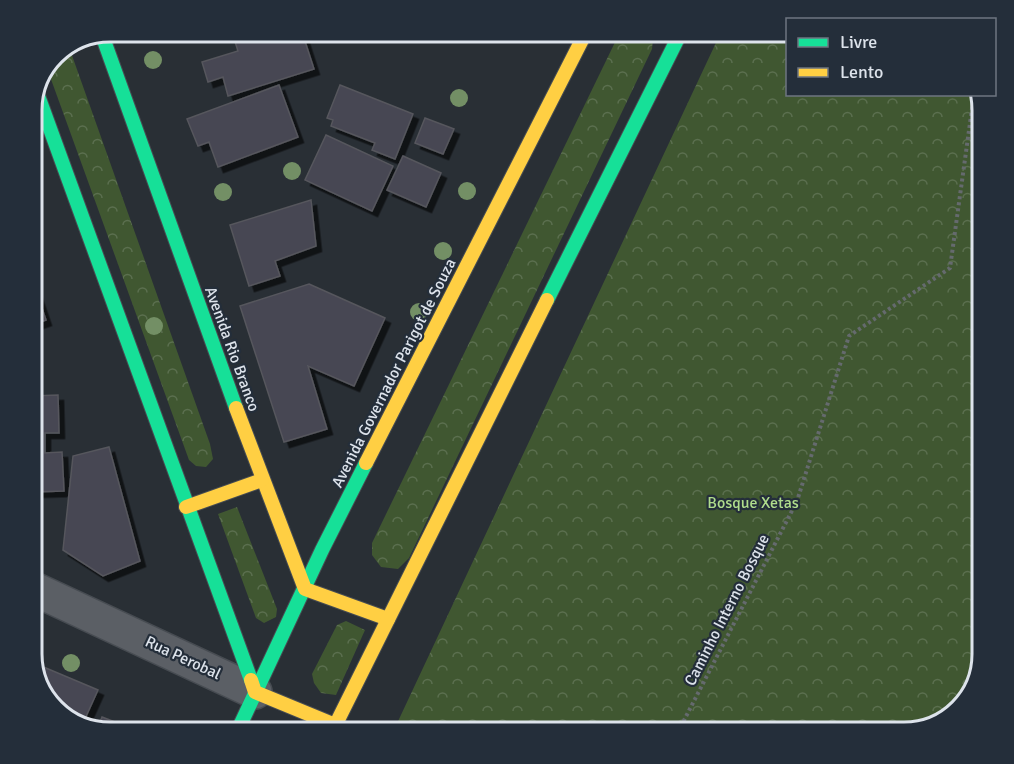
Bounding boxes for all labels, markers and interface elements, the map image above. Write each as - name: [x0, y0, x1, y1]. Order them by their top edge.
- legend: [786, 18, 996, 96]
- text: Livre: [840, 31, 877, 53]
- text: Lento: [840, 61, 883, 83]
- street label: Avenida Governador Parigot de Souza: [327, 255, 461, 491]
- street label: Avenida Rio Branco: [200, 284, 264, 414]
- park label: Bosque Xetas: [707, 493, 799, 513]
- street label: Caminho Interno Bosque: [680, 531, 774, 689]
- street label: Rua Perobal: [142, 632, 224, 684]

